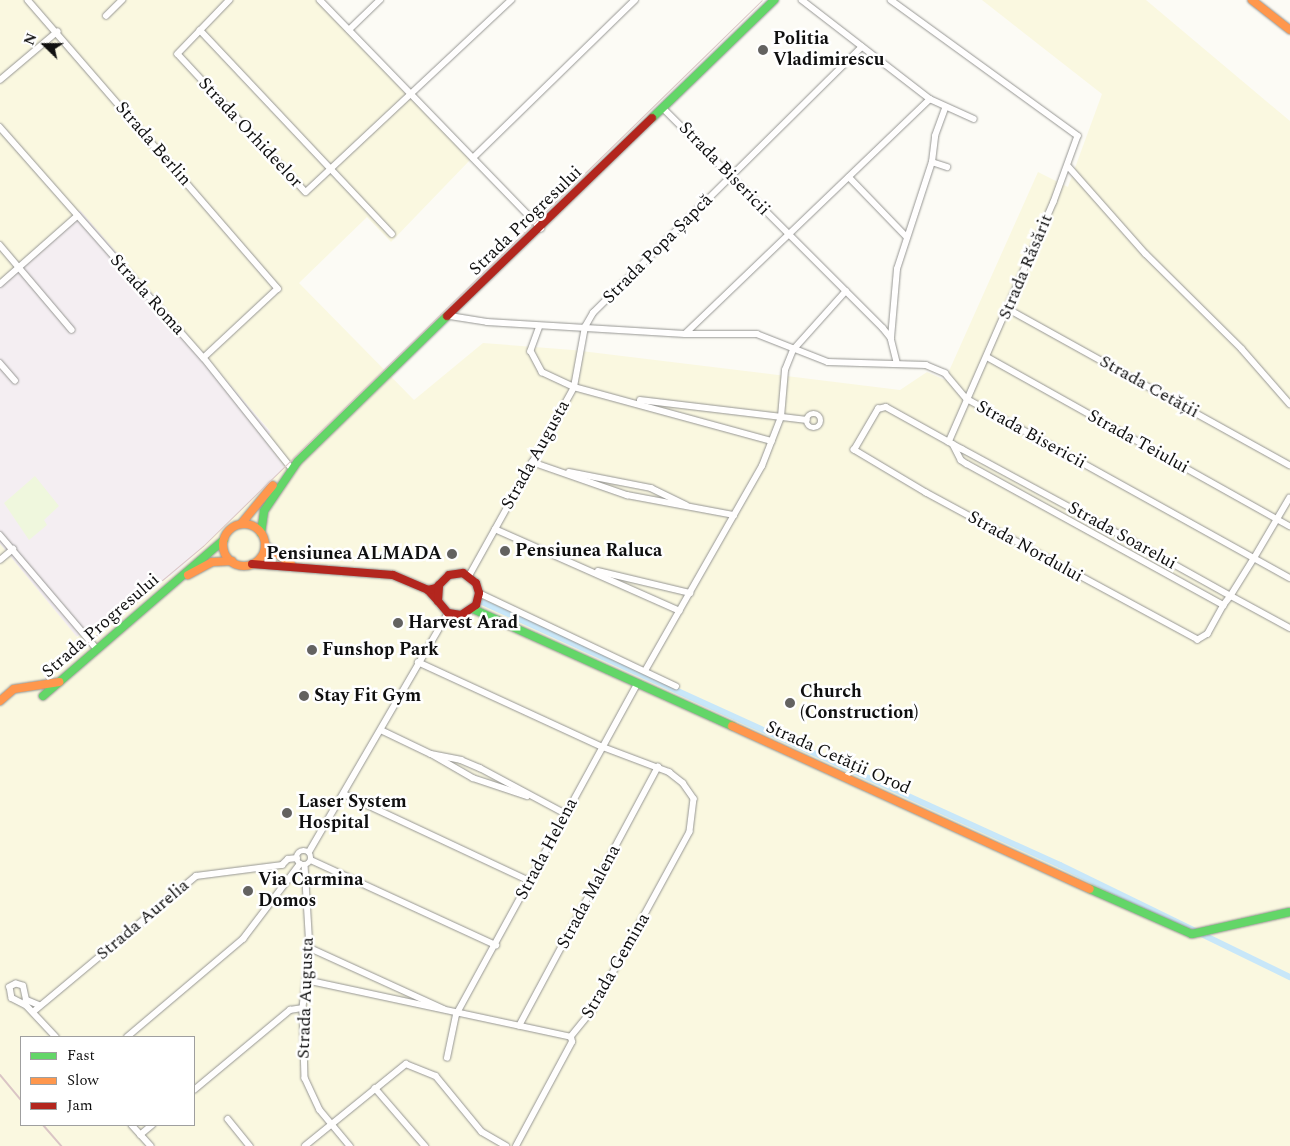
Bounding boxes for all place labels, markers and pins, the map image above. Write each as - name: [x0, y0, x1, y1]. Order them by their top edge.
- place label: Politia Vladimirescu: [773, 29, 884, 72]
- marker: Politia Vladimirescu: [757, 44, 769, 56]
- place label: Pensiunea Raluca: [515, 540, 662, 562]
- place label: Pensiunea ALMADA: [266, 543, 442, 565]
- marker: Pensiunea Raluca: [499, 545, 511, 557]
- marker: Pensiunea ALMADA: [446, 548, 458, 560]
- place label: Harvest Arad: [408, 612, 518, 634]
- marker: Harvest Arad: [392, 617, 404, 629]
- place label: Funshop Park: [322, 639, 439, 661]
- marker: Funshop Park: [306, 644, 318, 656]
- place label: Church (Construction): [800, 682, 919, 724]
- place label: Stay Fit Gym: [314, 685, 421, 707]
- marker: Stay Fit Gym: [298, 690, 310, 702]
- marker: Church (Construction): [784, 697, 796, 709]
- place label: Laser System Hospital: [298, 792, 407, 834]
- marker: Laser System Hospital: [280, 806, 294, 820]
- place label: Via Carmina Domos: [258, 870, 363, 912]
- marker: Via Carmina Domos: [242, 885, 254, 897]

